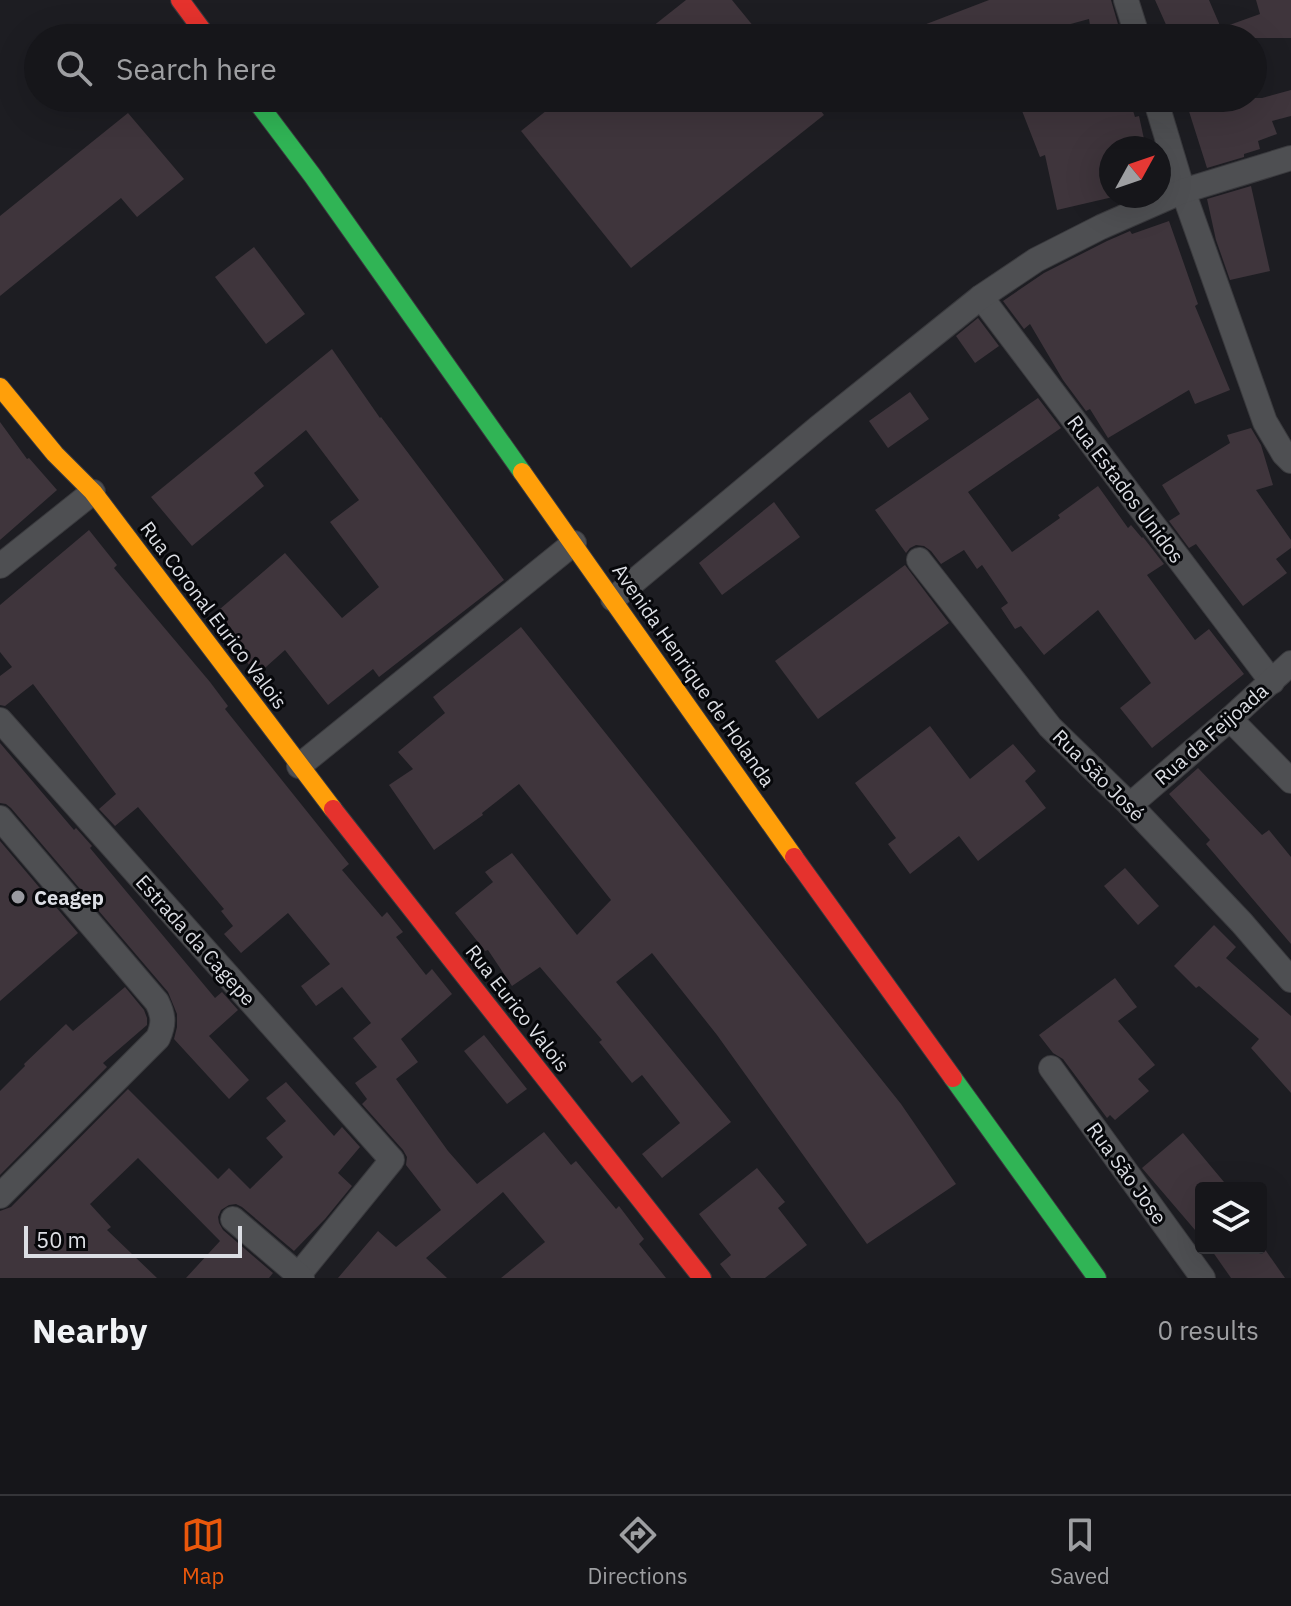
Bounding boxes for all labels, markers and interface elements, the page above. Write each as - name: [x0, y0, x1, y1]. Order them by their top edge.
- search box: [24, 24, 1267, 112]
- icon: search: [52, 46, 96, 90]
- text: Search here: [116, 49, 277, 88]
- north arrow: [1099, 136, 1171, 208]
- street label: Rua Estados Unidos: [1062, 410, 1190, 568]
- street label: Rua Coronal Eurico Valois: [134, 516, 294, 714]
- street label: Avenida Henrique de Holanda: [607, 558, 782, 792]
- street label: Rua da Feijoada: [1148, 677, 1274, 791]
- street label: Rua São José: [1047, 723, 1151, 827]
- street label: Estrada da Cagepe: [130, 869, 262, 1011]
- place label: Ceagep: [34, 884, 104, 911]
- marker: Ceagep: [9, 888, 27, 906]
- street label: Rua Eurico Valois: [460, 939, 576, 1077]
- street label: Rua São Jose: [1081, 1117, 1173, 1229]
- map controls: [1195, 1182, 1267, 1254]
- button: layers: [1195, 1182, 1267, 1254]
- scale bar: [24, 1222, 242, 1258]
- text: 50 m: [36, 1225, 87, 1254]
- text: Nearby: [32, 1308, 147, 1352]
- text: 0 results: [1157, 1313, 1259, 1347]
- tab: Map: [181, 1513, 225, 1590]
- tab: Directions: [588, 1513, 688, 1590]
- tab: Saved: [1050, 1513, 1110, 1590]

